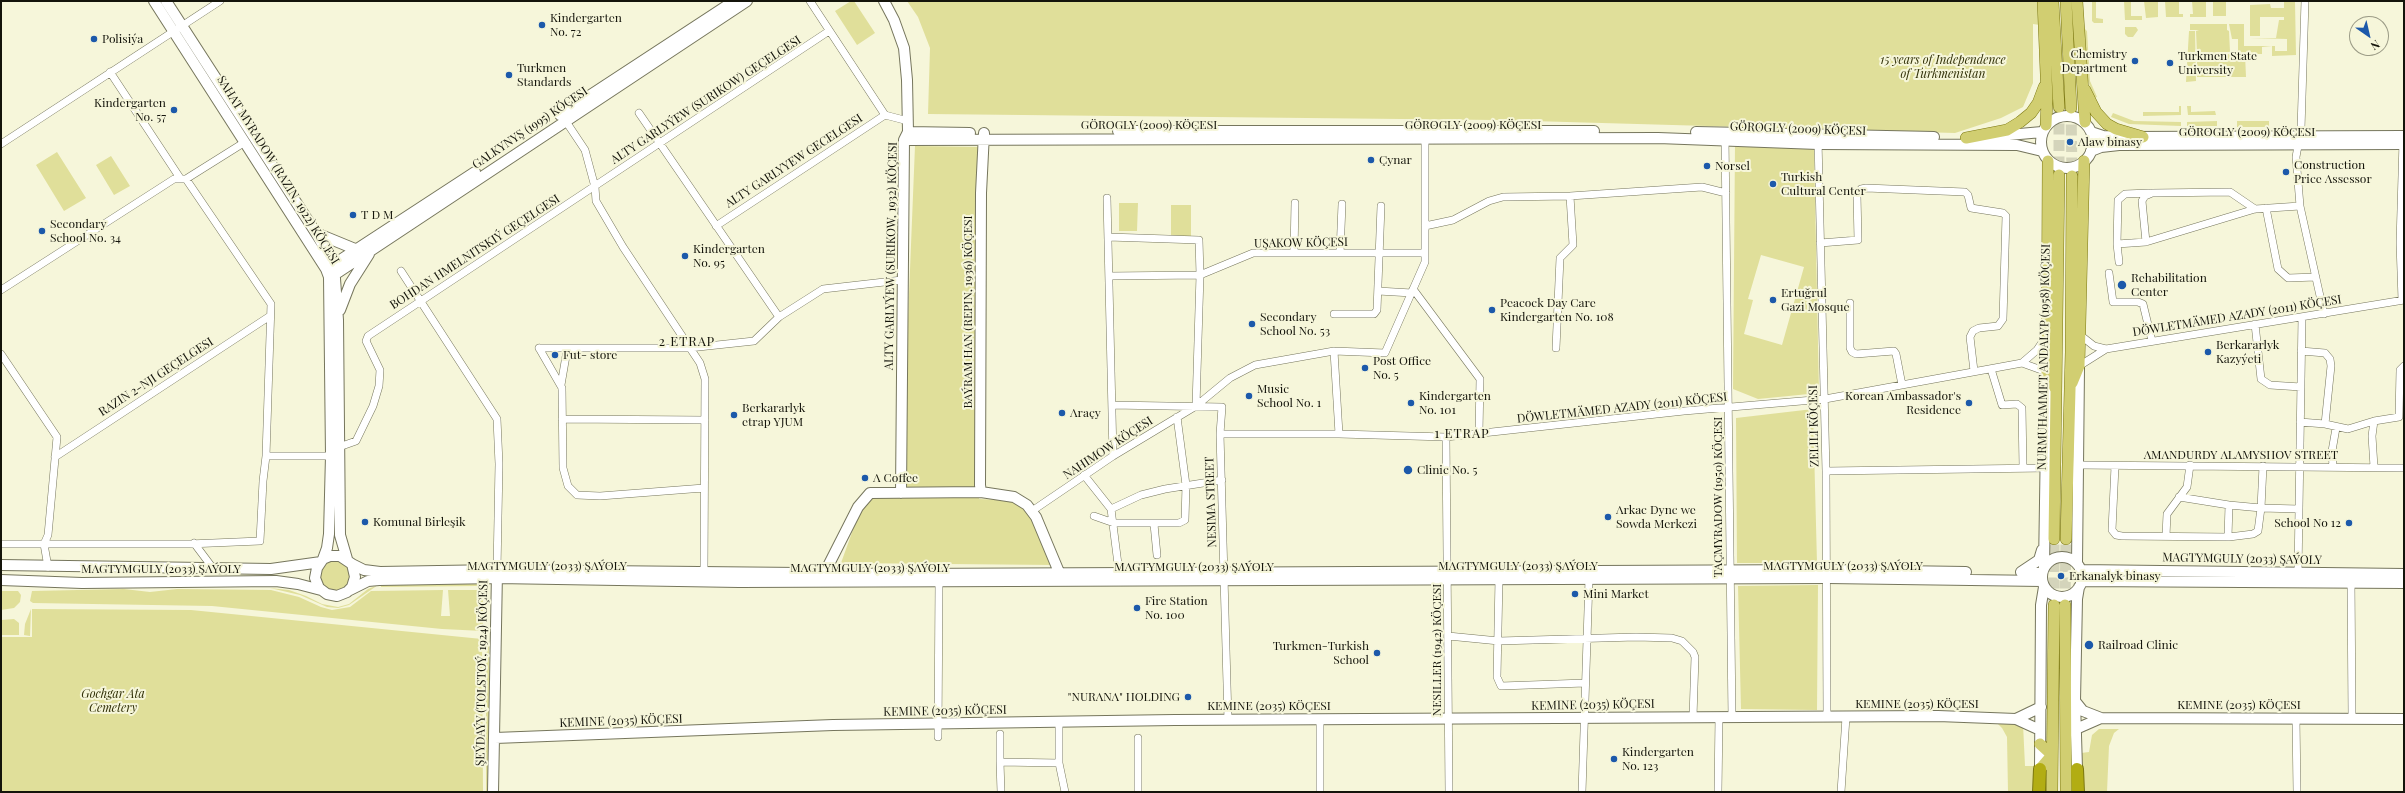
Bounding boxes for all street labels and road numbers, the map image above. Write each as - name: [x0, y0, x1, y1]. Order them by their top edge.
- street label: ALTY GARLYÝEW (SURIKOW) GEÇELGESI: [608, 33, 804, 167]
- street label: SAHAT MYRADOW (RAZIN, 1922) KÖÇESI: [214, 73, 342, 267]
- street label: GALKYNYŞ (1995) KÖÇESI: [470, 84, 590, 172]
- street label: ALTY GARLYYEW GECELGESI: [723, 111, 865, 211]
- street label: GÖROGLY (2009) KÖÇESI: [1081, 118, 1217, 132]
- street label: GÖROGLY (2009) KÖÇESI: [1405, 118, 1541, 132]
- street label: GÖROGLY (2009) KÖÇESI: [1730, 119, 1866, 139]
- street label: GÖROGLY (2009) KÖÇESI: [2179, 125, 2315, 139]
- street label: ALTY GARLYÝEW (SURIKOW, 1932) KÖÇESI: [882, 142, 900, 370]
- street label: BOHDAN HMELNITSKIÝ GEÇELGESI: [387, 192, 563, 312]
- street label: BAÝRAM HAN (REPIN, 1936) KÖÇESI: [961, 215, 975, 409]
- street label: UŞAKOW KÖÇESI: [1254, 235, 1348, 251]
- street label: NURMUHAMMET ANDALYP (1958) KÖÇESI: [2035, 244, 2053, 470]
- street label: DÖWLETMÄMED AZADY (2011) KÖÇESI: [2131, 292, 2343, 340]
- street label: RAZIN 2-NJI GEÇELGESI: [96, 335, 216, 419]
- street label: ZELILI KÖÇESI: [1806, 385, 1822, 467]
- street label: DÖWLETMÄMED AZADY (2011) KÖÇESI: [1516, 390, 1728, 426]
- street label: NAHIMOW KÖÇESI: [1060, 414, 1156, 482]
- street label: TAÇMYRADOW (1950) KÖÇESI: [1711, 417, 1725, 577]
- street label: AMANDURDY ALAMYSHOV STREET: [2144, 448, 2338, 462]
- street label: NESIMA STREET: [1202, 456, 1220, 548]
- street label: MAGTYMGULY (2033) ŞAÝOLY: [2162, 550, 2322, 568]
- street label: MAGTYMGULY (2033) ŞAÝOLY: [467, 559, 627, 573]
- street label: MAGTYMGULY (2033) ŞAÝOLY: [1438, 559, 1598, 573]
- street label: MAGTYMGULY (2033) ŞAÝOLY: [1763, 559, 1923, 573]
- street label: MAGTYMGULY (2033) ŞAÝOLY: [1114, 560, 1274, 574]
- street label: MAGTYMGULY (2033) ŞAÝOLY: [790, 561, 950, 575]
- street label: MAGTYMGULY (2033) ŞAÝOLY: [81, 562, 241, 576]
- street label: ŞEÝDAÝY (TOLSTOÝ, 1924) KÖÇESI: [473, 580, 491, 766]
- street label: NESILLER (1942) KÖÇESI: [1430, 584, 1444, 716]
- street label: KEMINE (2035) KÖÇESI: [1531, 697, 1655, 713]
- street label: KEMINE (2035) KÖÇESI: [1855, 697, 1979, 711]
- street label: KEMINE (2035) KÖÇESI: [2177, 698, 2301, 712]
- street label: KEMINE (2035) KÖÇESI: [1207, 699, 1331, 713]
- street label: KEMINE (2035) KÖÇESI: [883, 703, 1007, 719]
- street label: KEMINE (2035) KÖÇESI: [559, 712, 683, 730]

